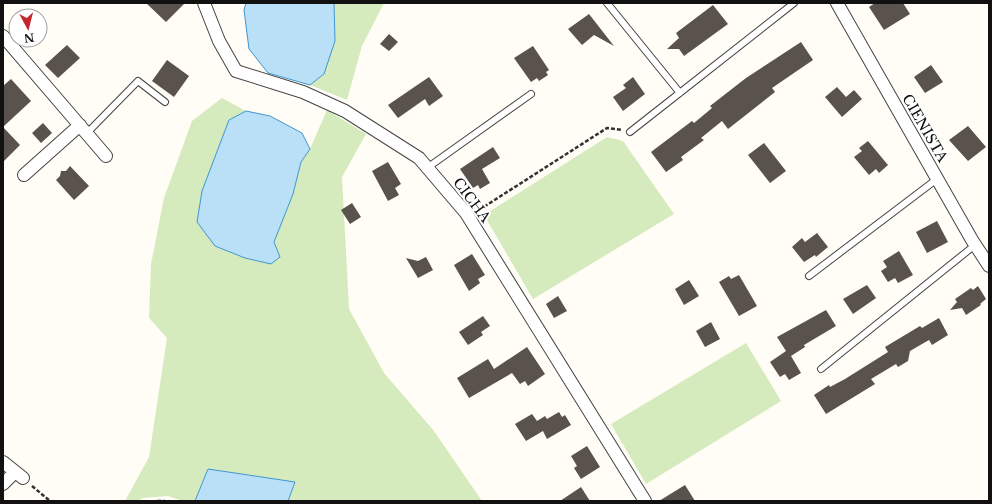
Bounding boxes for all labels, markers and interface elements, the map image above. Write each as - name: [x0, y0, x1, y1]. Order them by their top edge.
- north arrow: [8, 8, 48, 48]
- text: N: [23, 30, 35, 46]
- street label: CIENISTA: [898, 91, 952, 165]
- street label: CICHA: [449, 174, 495, 226]

